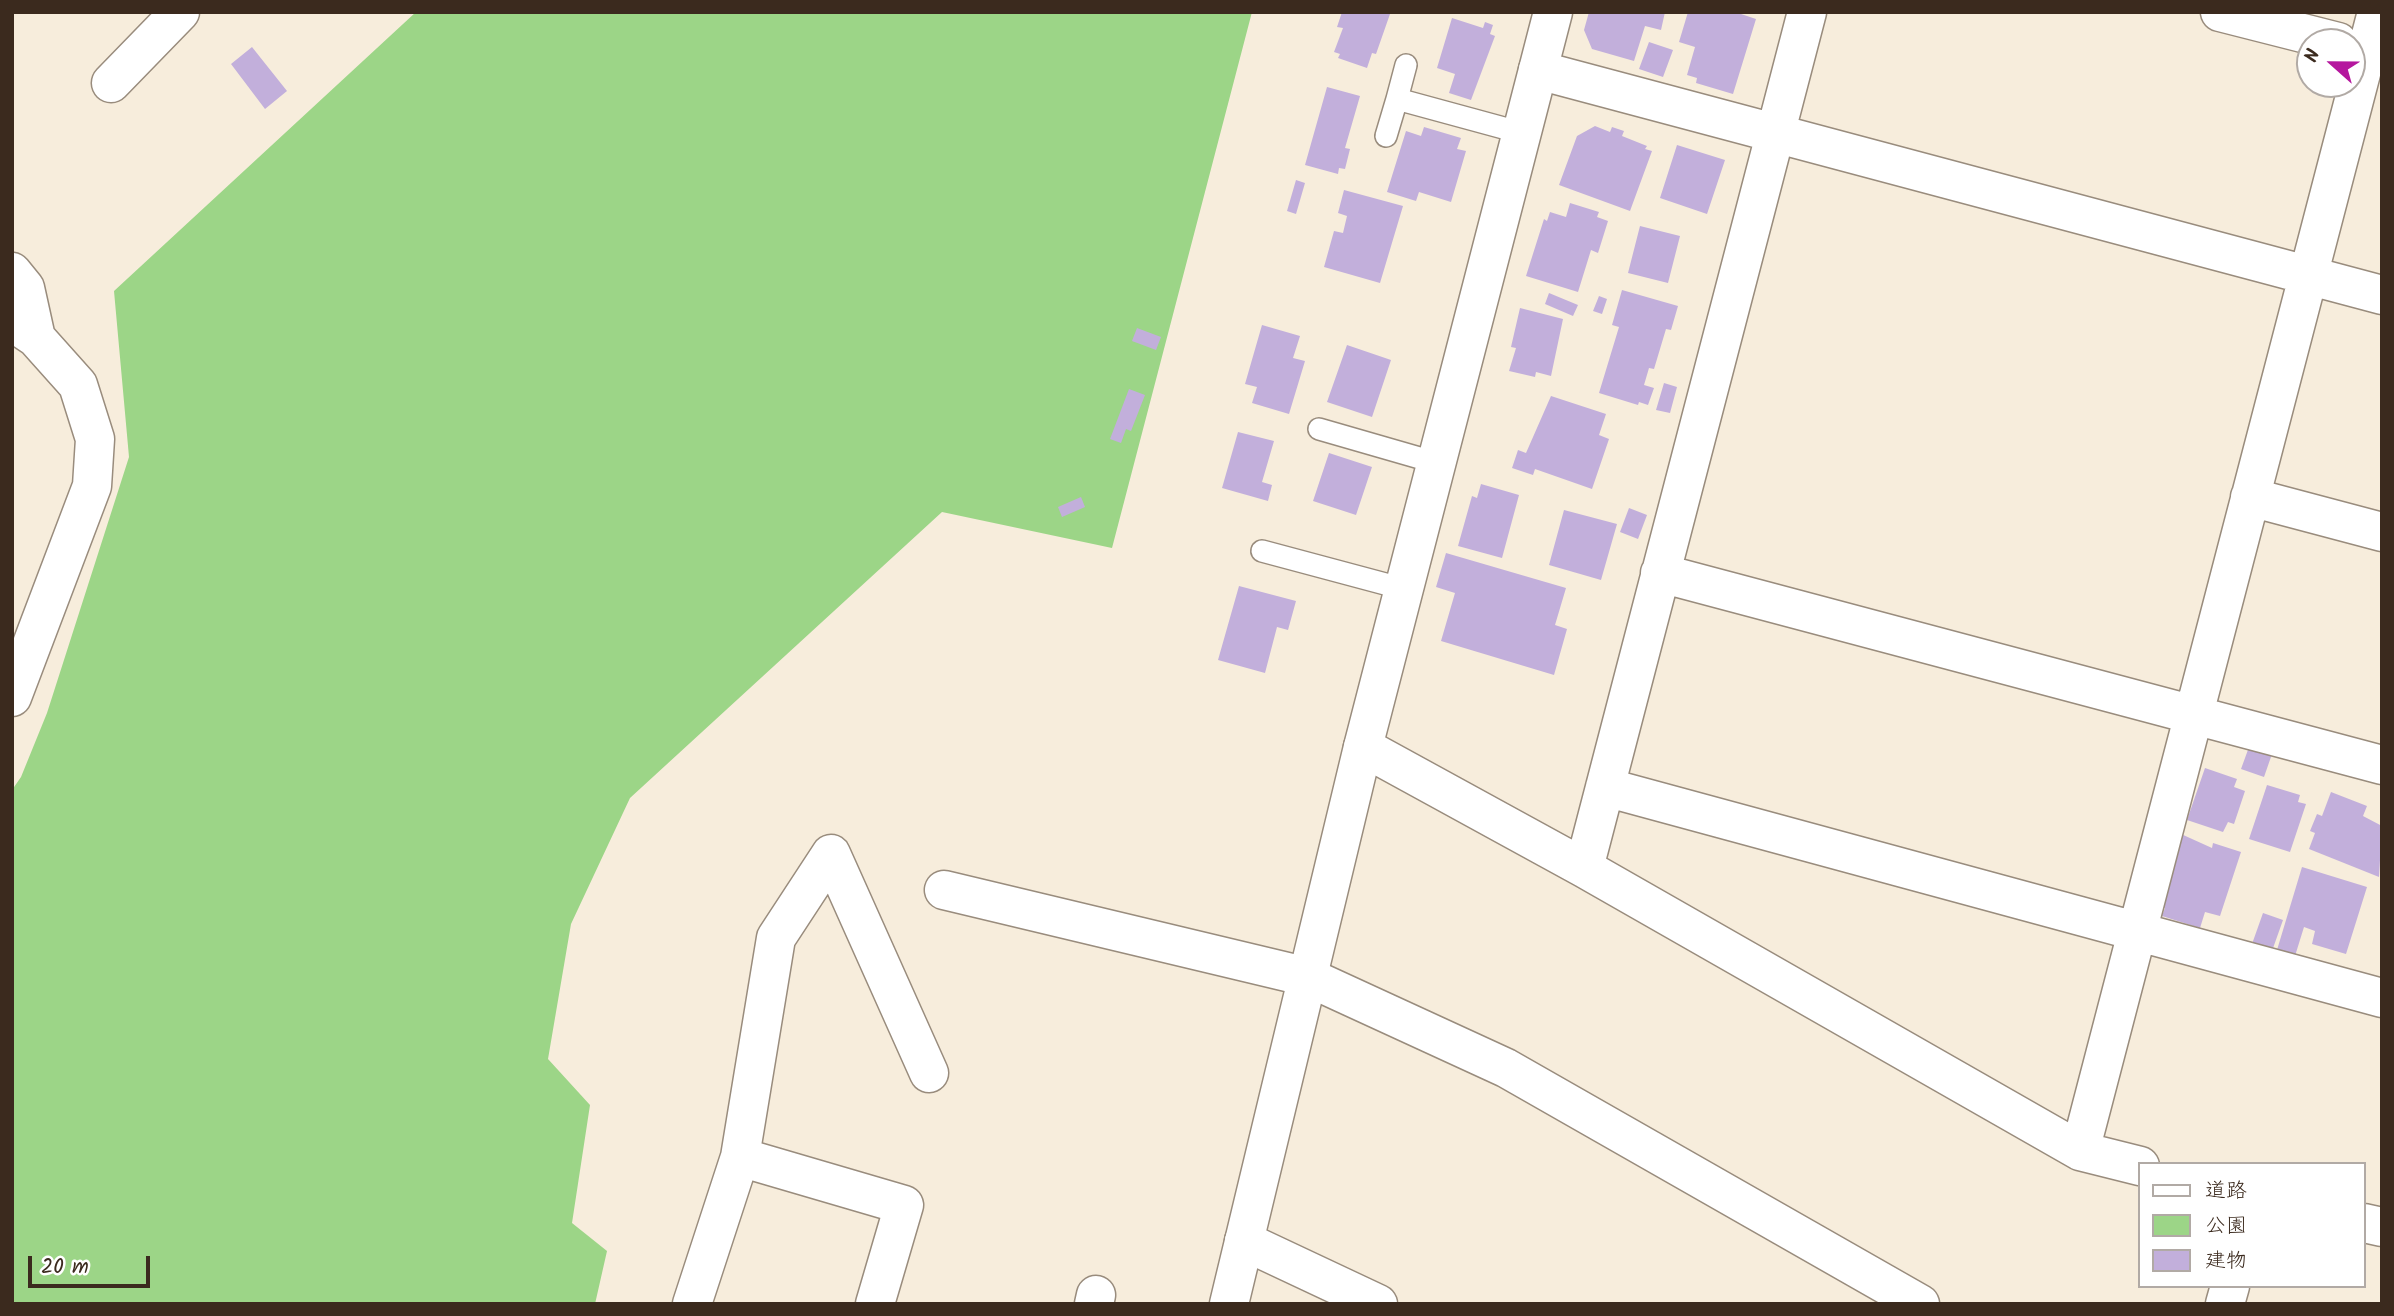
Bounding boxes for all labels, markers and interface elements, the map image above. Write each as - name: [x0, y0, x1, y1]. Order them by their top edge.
- north arrow: [2296, 28, 2366, 98]
- text: N: [2297, 45, 2329, 67]
- legend: [2138, 1162, 2366, 1288]
- text: 道路: [2205, 1175, 2247, 1208]
- text: 公園: [2205, 1210, 2247, 1243]
- scale bar: [32, 1242, 154, 1286]
- text: 建物: [2205, 1245, 2247, 1278]
- text: 20 m: [41, 1251, 89, 1284]

